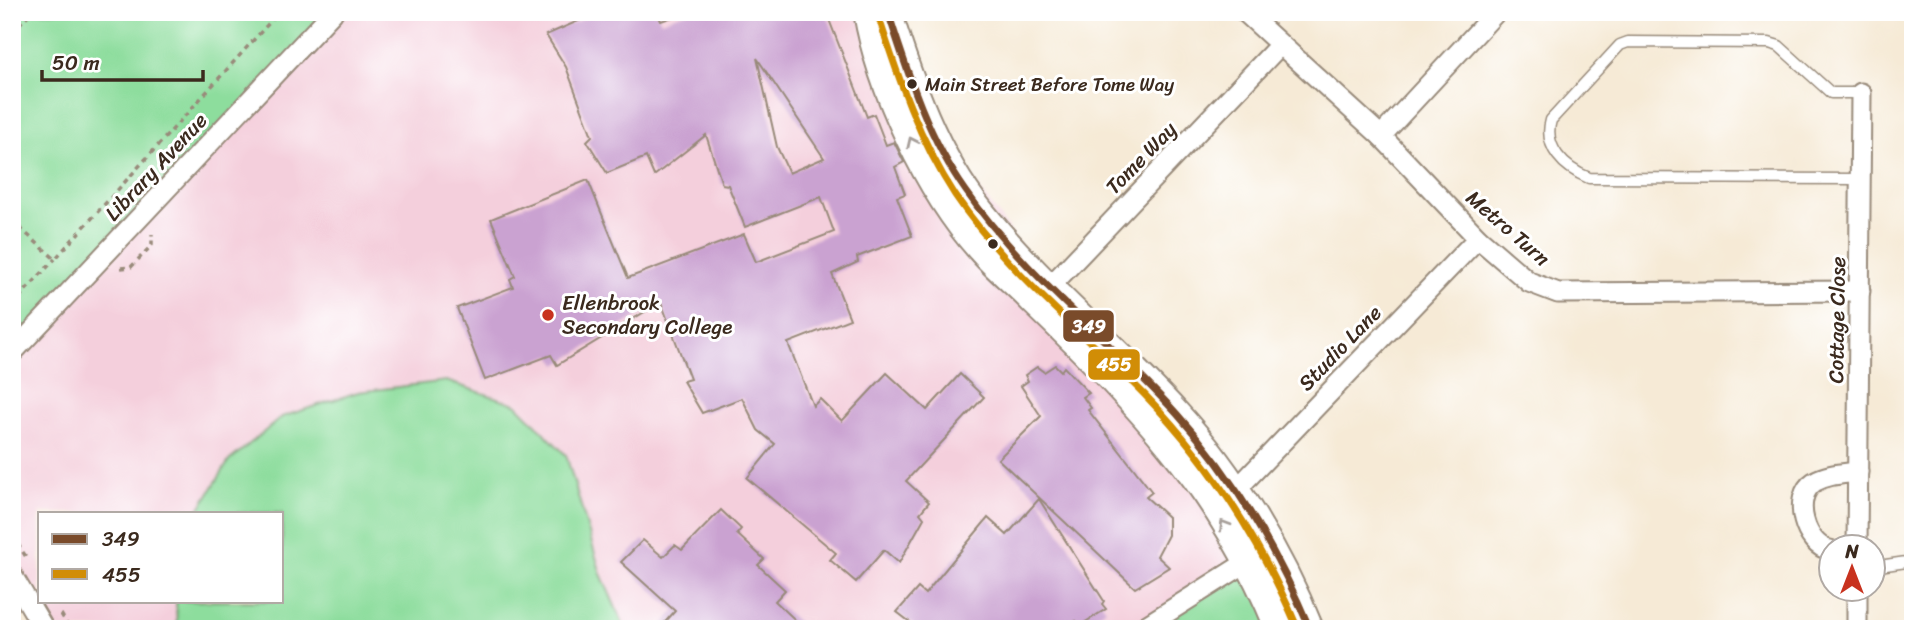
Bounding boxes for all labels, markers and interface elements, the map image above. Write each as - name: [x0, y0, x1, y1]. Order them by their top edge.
- scale bar: [42, 38, 203, 82]
- text: 50 m: [52, 44, 100, 82]
- place label: Main Street Before Tome Way: [925, 68, 1174, 101]
- marker: Main Street Before Tome Way: [905, 77, 919, 91]
- street label: Library Avenue: [95, 103, 217, 231]
- street label: Tome Way: [1096, 112, 1186, 204]
- one-way arrow: [906, 137, 920, 149]
- street label: Metro Turn: [1457, 180, 1559, 276]
- unlabelled marker: [986, 237, 1000, 251]
- street label: Cottage Close: [1817, 256, 1857, 384]
- place label: Ellenbrook Secondary College: [562, 284, 732, 346]
- street label: Studio Lane: [1289, 296, 1392, 400]
- marker: Ellenbrook Secondary College: [540, 307, 556, 323]
- line badge: 349: [1062, 309, 1115, 343]
- text: 349: [1071, 310, 1106, 343]
- line badge: 455: [1087, 348, 1141, 381]
- text: 455: [1095, 348, 1132, 381]
- legend: [38, 512, 284, 602]
- text: 349: [102, 520, 140, 558]
- one-way arrow: [1220, 520, 1233, 533]
- north arrow: [1816, 532, 1886, 602]
- text: N: [1844, 535, 1859, 568]
- text: 455: [102, 556, 141, 594]

